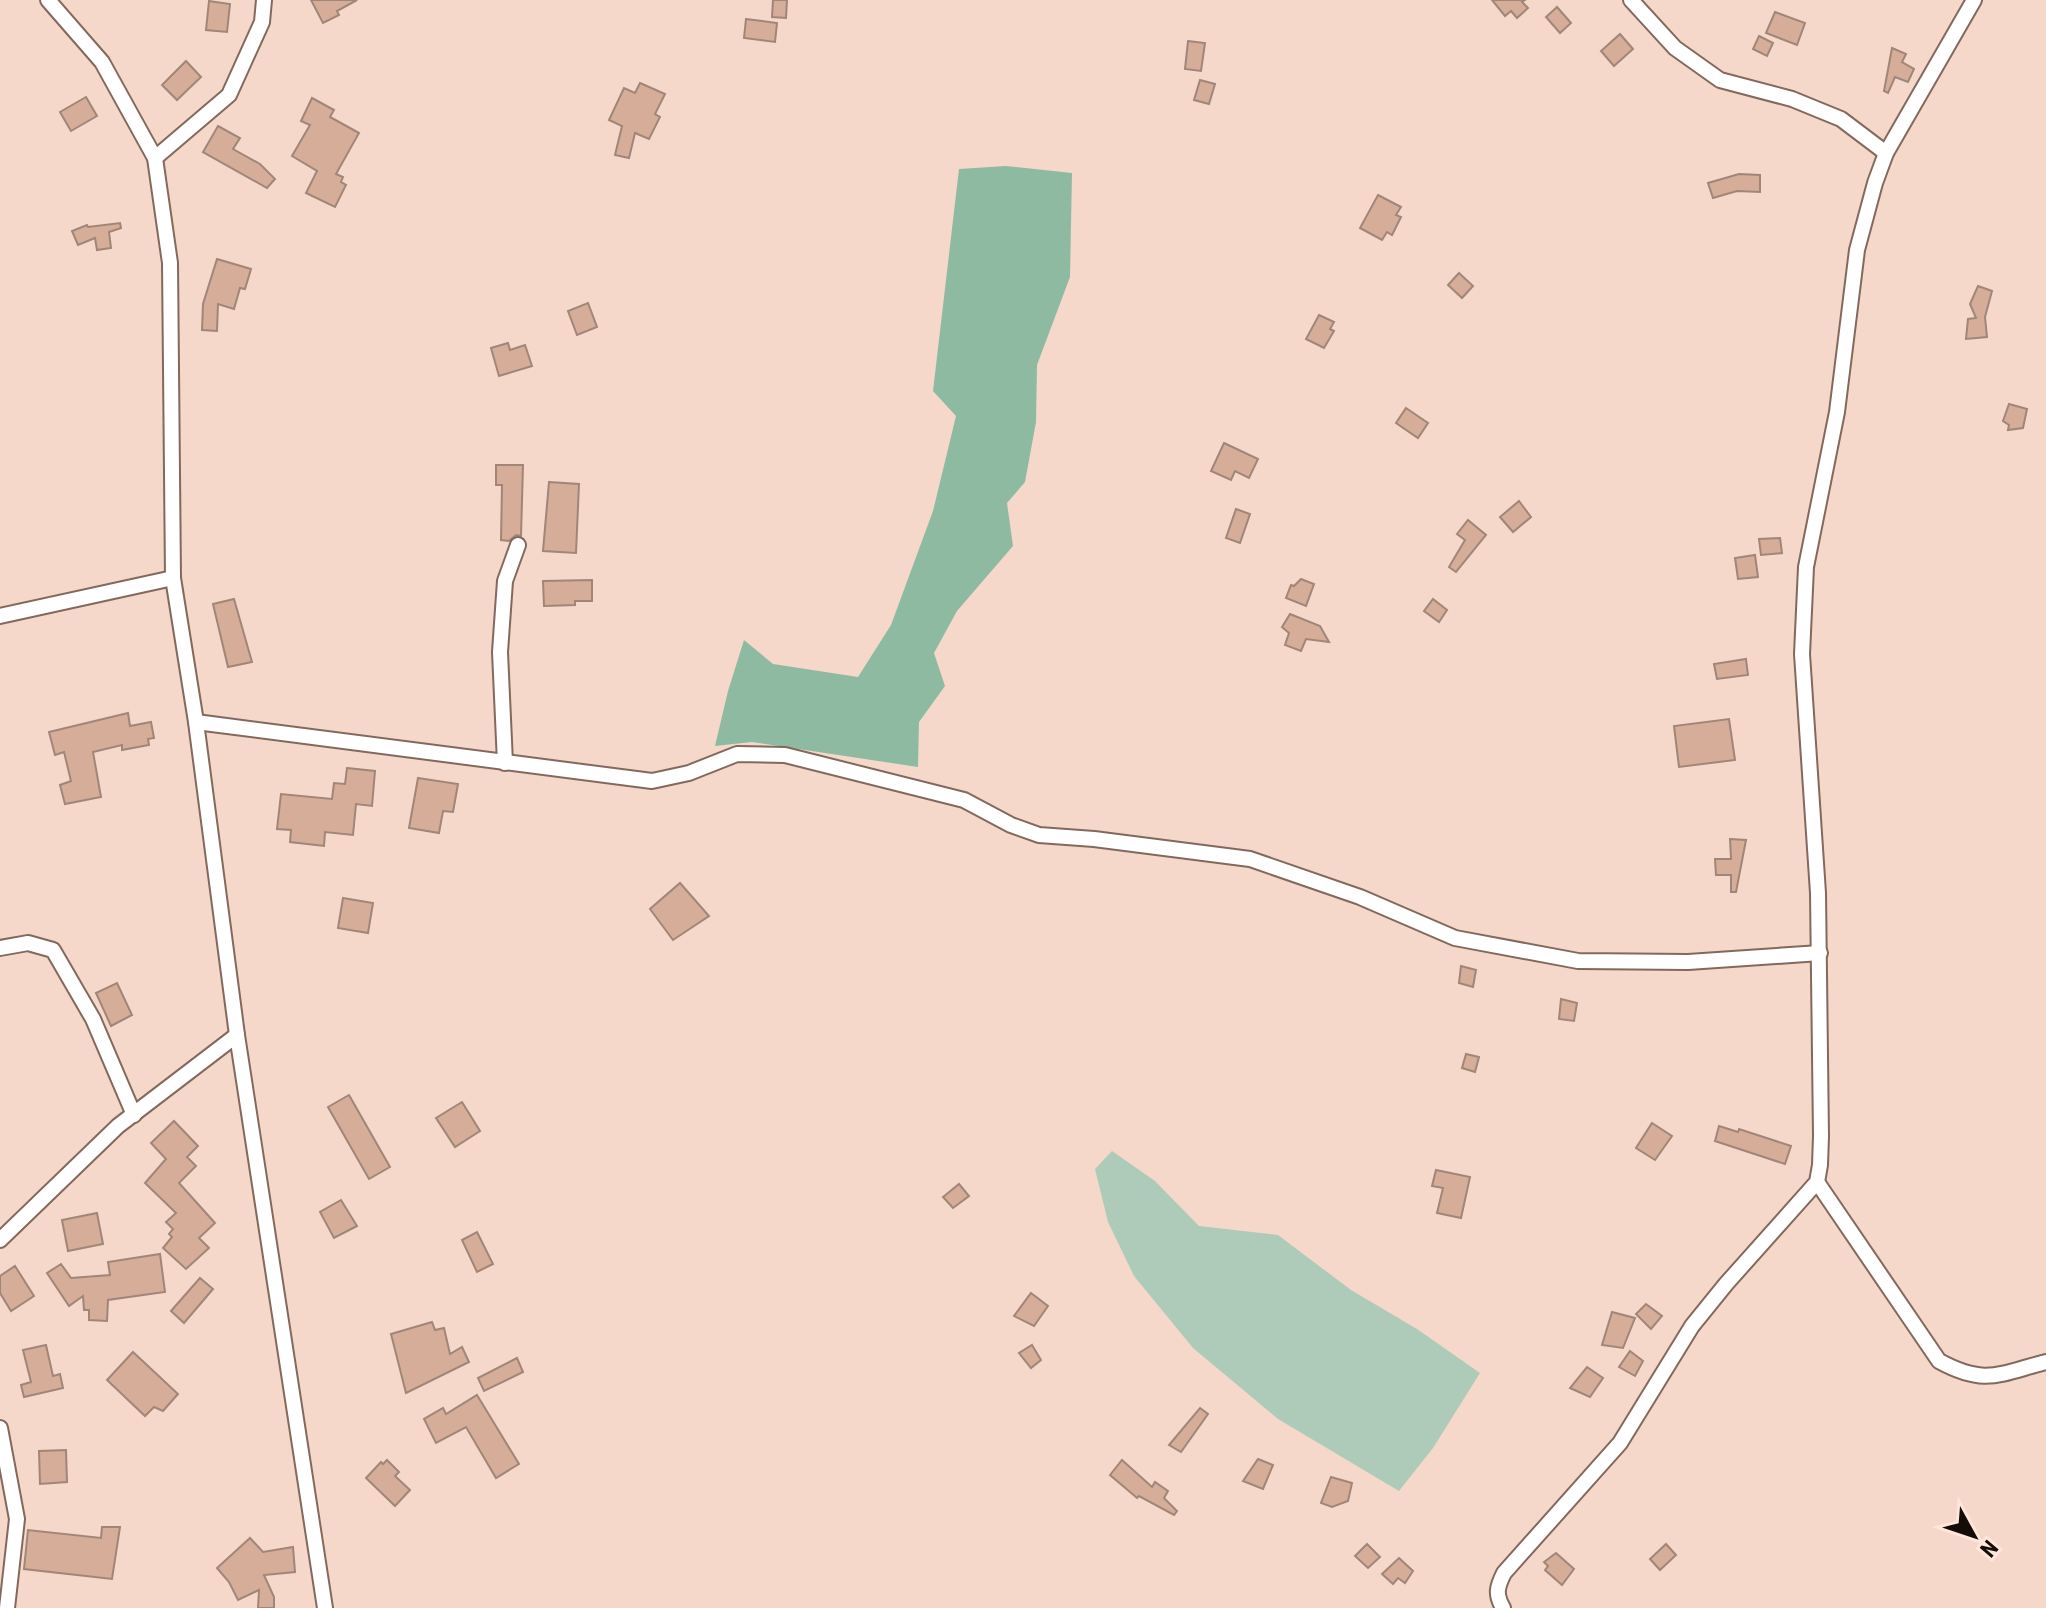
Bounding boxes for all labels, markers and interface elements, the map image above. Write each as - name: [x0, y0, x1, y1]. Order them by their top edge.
- north arrow: [1934, 1496, 2014, 1576]
- text: N: [1975, 1535, 2003, 1562]

